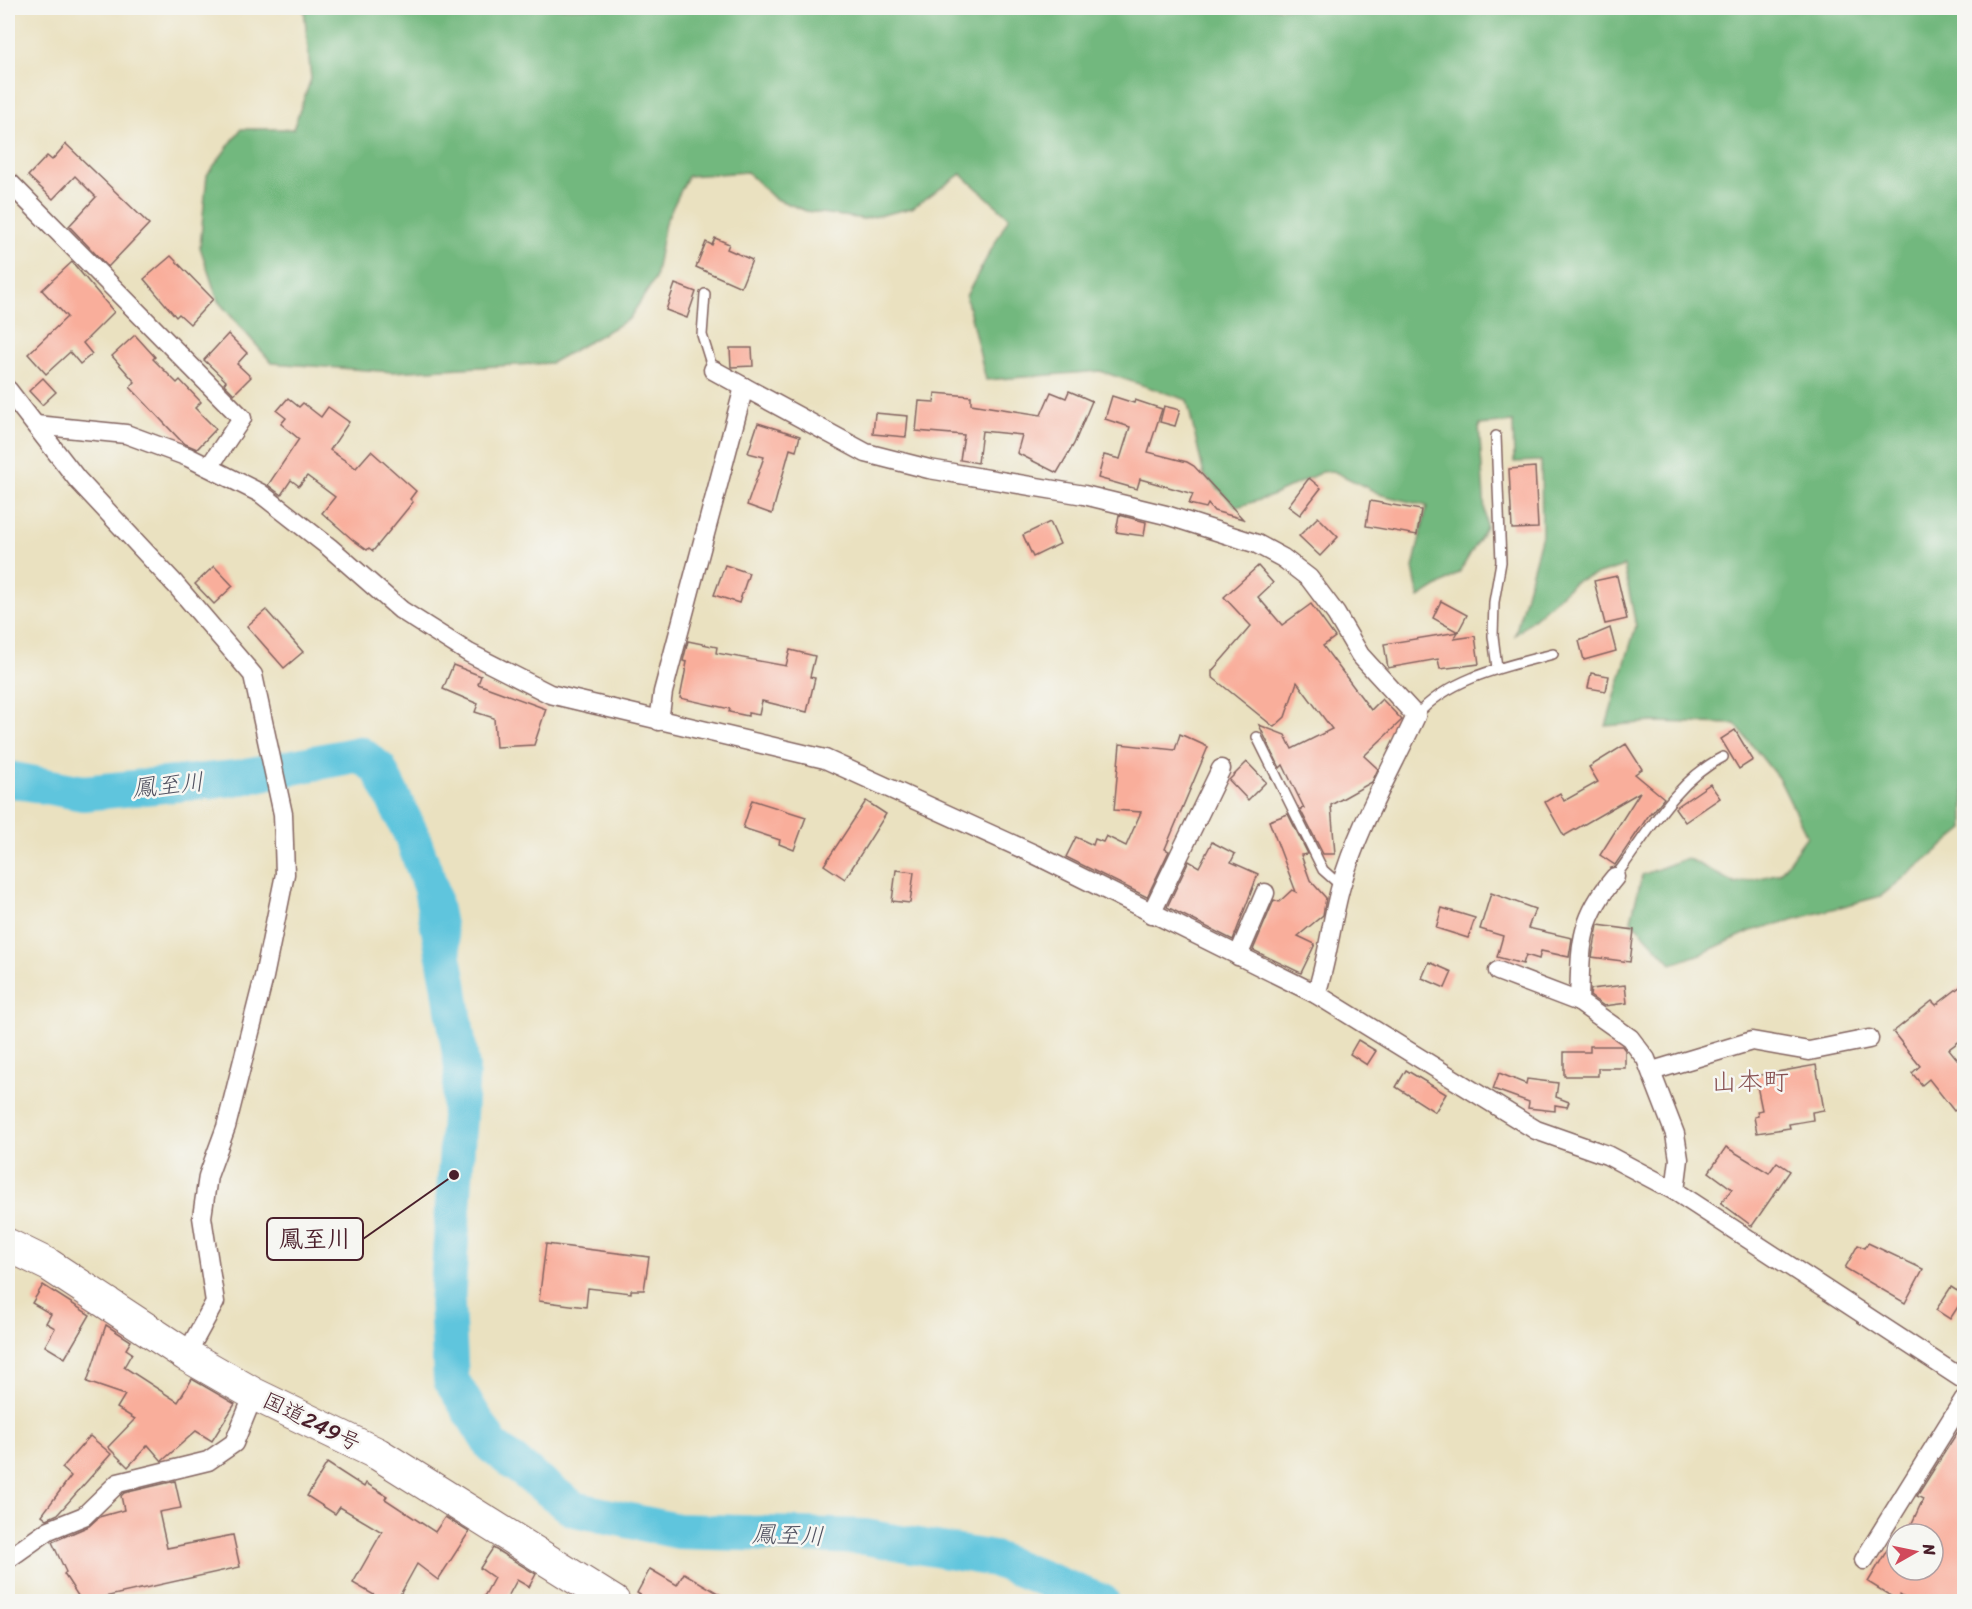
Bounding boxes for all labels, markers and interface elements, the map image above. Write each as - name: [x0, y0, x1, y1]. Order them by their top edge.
- water label: 鳳至川: [130, 760, 206, 810]
- district label: 山本町: [1711, 1058, 1789, 1104]
- callout: 鳳至川: [267, 1218, 363, 1260]
- text: 鳳至川: [279, 1218, 351, 1260]
- street label: 国道249号: [256, 1381, 368, 1462]
- water label: 鳳至川: [751, 1513, 825, 1557]
- north arrow: [1885, 1522, 1945, 1582]
- text: N: [1914, 1541, 1945, 1558]

